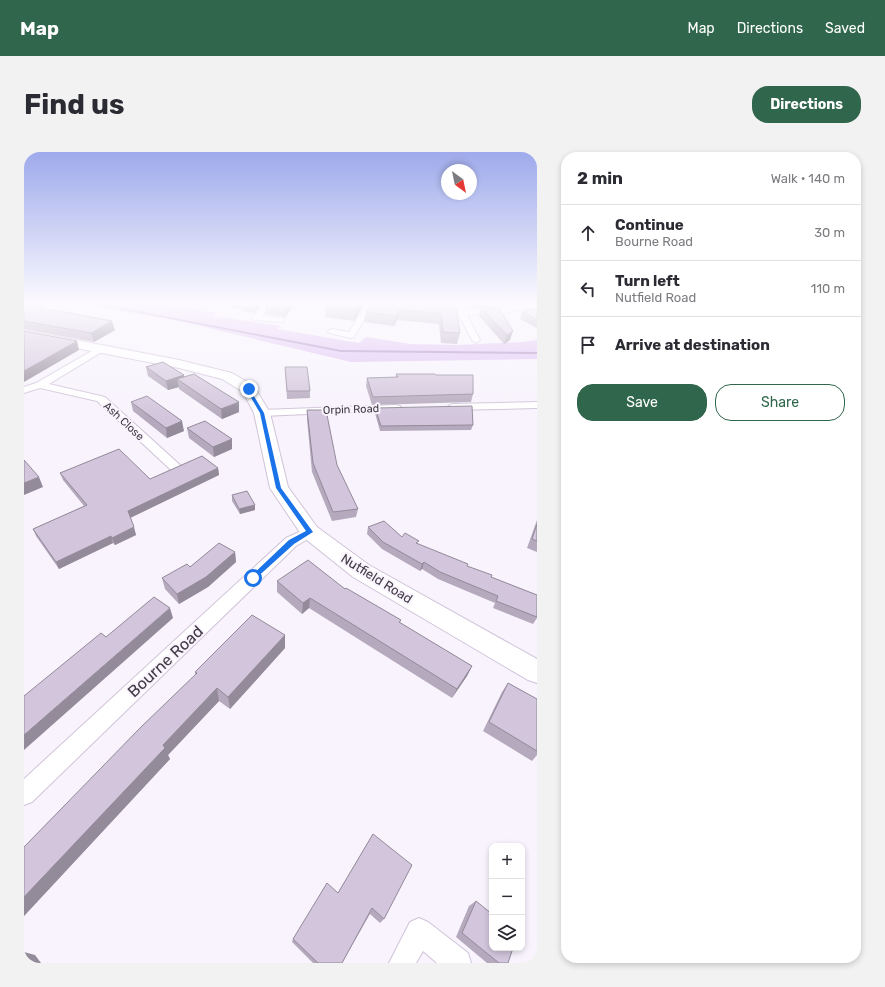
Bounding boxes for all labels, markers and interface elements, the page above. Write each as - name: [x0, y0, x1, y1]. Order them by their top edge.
- text: Map: [20, 17, 59, 40]
- text: Map: [688, 20, 715, 37]
- text: Directions: [737, 20, 803, 37]
- text: Saved: [825, 20, 865, 37]
- button: Directions: [752, 86, 861, 123]
- text: Find us: [24, 88, 124, 121]
- north arrow: [441, 164, 477, 200]
- text: 2 min: [577, 168, 623, 188]
- text: Walk · 140 m: [771, 171, 845, 186]
- text: Continue: [615, 216, 684, 234]
- icon: ahead: [577, 222, 599, 244]
- text: 30 m: [814, 225, 845, 240]
- text: Bourne Road: [615, 234, 693, 249]
- text: Turn left: [615, 272, 680, 290]
- icon: left: [577, 278, 599, 300]
- text: 110 m: [811, 281, 845, 296]
- text: Nutfield Road: [615, 290, 696, 305]
- icon: arrive: [577, 334, 599, 356]
- text: Arrive at destination: [615, 336, 770, 354]
- route end: [240, 380, 258, 398]
- button: Save: [577, 384, 707, 421]
- button: Share: [715, 384, 845, 421]
- street label: Ash Close: [101, 399, 147, 443]
- street label: Orpin Road: [323, 402, 379, 417]
- street label: Nutfield Road: [338, 551, 415, 606]
- route start: [244, 569, 262, 587]
- street label: Bourne Road: [124, 622, 207, 701]
- map controls: [489, 843, 525, 951]
- button: +: [489, 843, 525, 879]
- button: −: [489, 879, 525, 915]
- button: layers: [489, 915, 525, 951]

